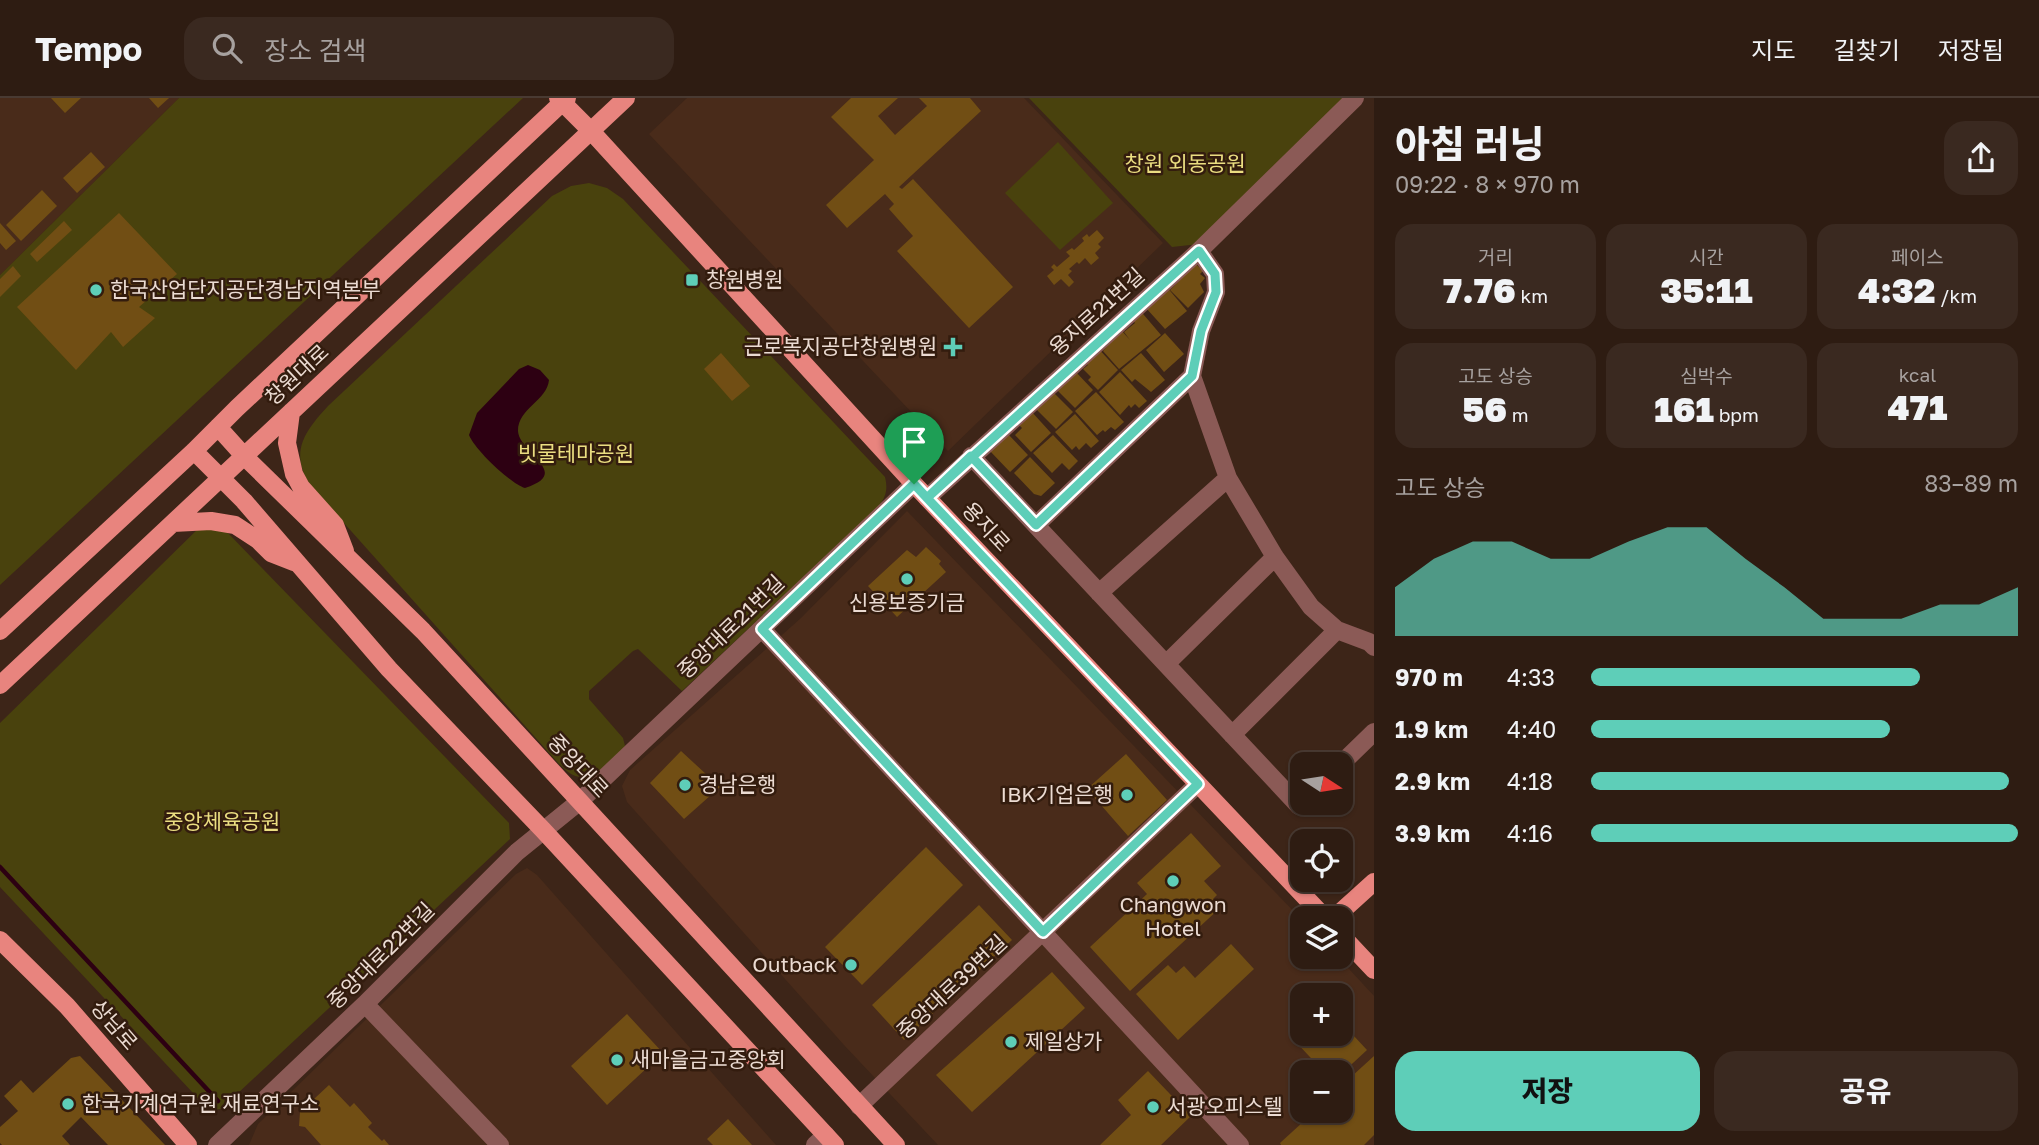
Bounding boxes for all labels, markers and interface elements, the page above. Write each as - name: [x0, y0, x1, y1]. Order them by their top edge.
- search box: [184, 17, 674, 80]
- text: Tempo: [35, 29, 142, 68]
- icon: search: [208, 29, 246, 67]
- text: 장소 검색: [264, 35, 366, 66]
- text: 지도: [1751, 35, 1796, 64]
- text: 길찾기: [1834, 35, 1900, 64]
- text: 저장됨: [1938, 35, 2004, 64]
- text: 아침 러닝: [1395, 121, 1544, 166]
- button: share: [1944, 121, 2018, 195]
- park label: 창원 외동공원: [1124, 150, 1246, 176]
- text: 09:22 · 8 × 970 m: [1395, 170, 1580, 198]
- text: 거리: [1478, 245, 1513, 268]
- text: 시간: [1689, 245, 1724, 268]
- text: 페이스: [1891, 245, 1944, 268]
- street label: 용지로21번길: [1043, 262, 1149, 361]
- place label: 창원병원: [706, 266, 783, 292]
- text: 7.76: [1443, 269, 1516, 311]
- text: 35:11: [1660, 269, 1753, 311]
- text: 4:32: [1858, 269, 1936, 311]
- marker: 창원병원: [684, 272, 700, 288]
- place label: 한국산업단지공단경남지역본부: [110, 276, 380, 302]
- marker: 한국산업단지공단경남지역본부: [88, 282, 104, 298]
- text: km: [1516, 284, 1548, 307]
- text: /km: [1936, 284, 1977, 307]
- place label: 근로복지공단창원병원: [744, 333, 937, 359]
- marker: 근로복지공단창원병원: [943, 337, 963, 357]
- street label: 창원대로: [259, 338, 333, 410]
- text: kcal: [1899, 363, 1936, 386]
- text: 고도 상승: [1458, 364, 1533, 387]
- text: 심박수: [1680, 364, 1733, 387]
- text: 471: [1888, 386, 1947, 428]
- text: 56: [1462, 388, 1507, 430]
- text: 161: [1654, 388, 1714, 430]
- text: m: [1507, 403, 1529, 426]
- text: bpm: [1714, 403, 1759, 426]
- pin: [884, 412, 944, 484]
- icon: arrive: [895, 423, 933, 461]
- park label: 빗물테마공원: [518, 440, 634, 466]
- text: 83–89 m: [1924, 469, 2018, 497]
- text: 고도 상승: [1395, 473, 1485, 501]
- street label: 용지로: [957, 496, 1016, 556]
- street label: 중앙대로21번길: [672, 569, 789, 684]
- marker: 신용보증기금: [899, 571, 915, 587]
- place label: 신용보증기금: [849, 589, 965, 615]
- text: 970 m: [1395, 663, 1463, 691]
- text: 4:33: [1507, 663, 1555, 691]
- text: 1.9 km: [1395, 715, 1468, 743]
- text: 4:40: [1507, 715, 1556, 743]
- street label: 중앙대로: [543, 728, 615, 802]
- north arrow: [1290, 752, 1353, 816]
- map controls: [1290, 752, 1353, 1123]
- text: 2.9 km: [1395, 767, 1470, 795]
- text: 4:18: [1507, 767, 1553, 795]
- place label: 경남은행: [699, 771, 776, 797]
- marker: 경남은행: [677, 777, 693, 793]
- place label: IBK기업은행: [1001, 781, 1113, 807]
- marker: IBK기업은행: [1119, 787, 1135, 803]
- park label: 중앙체육공원: [164, 808, 280, 834]
- text: 3.9 km: [1395, 819, 1470, 847]
- text: 4:16: [1507, 819, 1553, 847]
- button: locate: [1290, 829, 1353, 892]
- marker: Changwon Hotel: [1165, 873, 1181, 889]
- place label: Changwon Hotel: [1119, 891, 1227, 941]
- street label: 중앙대로22번길: [322, 897, 439, 1014]
- button: layers: [1290, 906, 1353, 969]
- street label: 중앙대로39번길: [891, 929, 1012, 1044]
- place label: Outback: [752, 951, 837, 977]
- marker: Outback: [843, 957, 859, 973]
- button: +: [1290, 983, 1353, 1046]
- street label: 상남로: [86, 994, 144, 1055]
- place label: 제일상가: [1025, 1028, 1102, 1054]
- marker: 제일상가: [1003, 1034, 1019, 1050]
- place label: 새마을금고중앙회: [631, 1046, 786, 1072]
- button: 저장: [1395, 1051, 1700, 1131]
- button: 공유: [1714, 1051, 2018, 1131]
- marker: 새마을금고중앙회: [609, 1052, 625, 1068]
- button: −: [1290, 1060, 1353, 1123]
- place label: 한국기계연구원 재료연구소: [82, 1090, 319, 1116]
- place label: 서광오피스텔: [1167, 1093, 1283, 1119]
- marker: 한국기계연구원 재료연구소: [60, 1096, 76, 1112]
- marker: 서광오피스텔: [1145, 1099, 1161, 1115]

